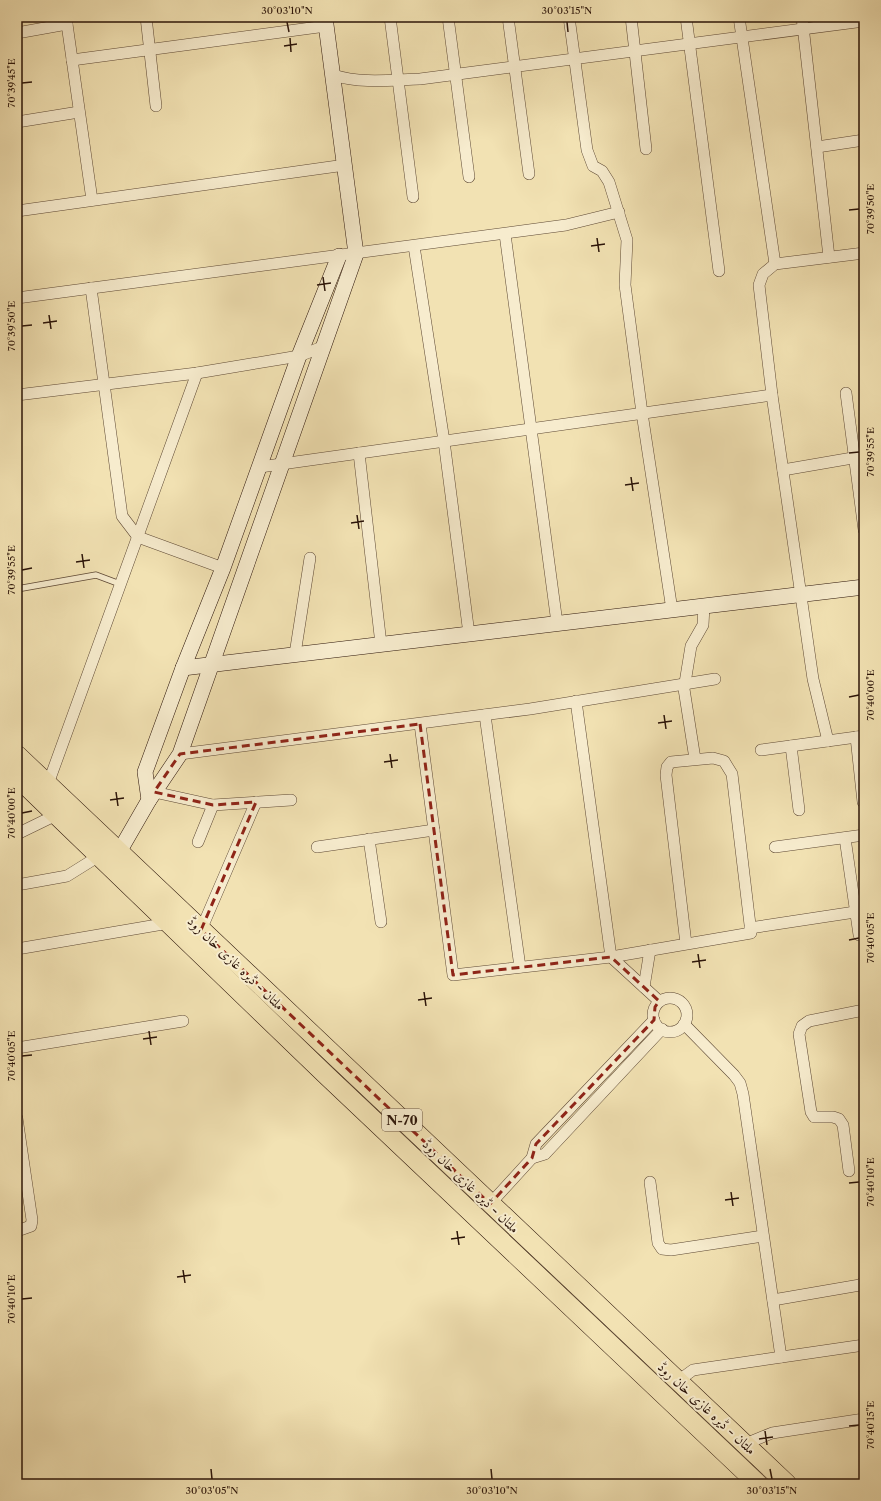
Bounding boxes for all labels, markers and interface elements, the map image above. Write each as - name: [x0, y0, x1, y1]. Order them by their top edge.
- text: 30°03'10"N: [261, 4, 313, 17]
- text: 30°03'15"N: [542, 4, 592, 17]
- text: 70°39'45"E: [5, 58, 18, 108]
- text: 70°39'50"E: [864, 184, 877, 234]
- text: 70°39'50"E: [5, 301, 18, 351]
- text: 70°39'55"E: [864, 427, 877, 477]
- text: 70°39'55"E: [5, 545, 18, 595]
- text: 70°40'00"E: [864, 669, 877, 721]
- text: 70°40'00"E: [5, 787, 18, 839]
- street label: ملتان - ڈیرہ غازی خان روڈ: [184, 912, 288, 1014]
- text: 70°40'05"E: [864, 913, 877, 963]
- text: 70°40'05"E: [5, 1031, 18, 1081]
- road number: N-70: [382, 1109, 422, 1131]
- street label: ملتان - ڈیرہ غازی خان روڈ: [419, 1135, 523, 1237]
- text: 70°40'10"E: [864, 1157, 877, 1207]
- text: 70°40'10"E: [5, 1274, 18, 1324]
- street label: ملتان - ڈیرہ غازی خان روڈ: [654, 1358, 760, 1458]
- text: 70°40'15"E: [864, 1401, 877, 1449]
- text: 30°03'05"N: [186, 1484, 238, 1497]
- text: 30°03'10"N: [466, 1484, 518, 1497]
- text: 30°03'15"N: [747, 1484, 797, 1497]

